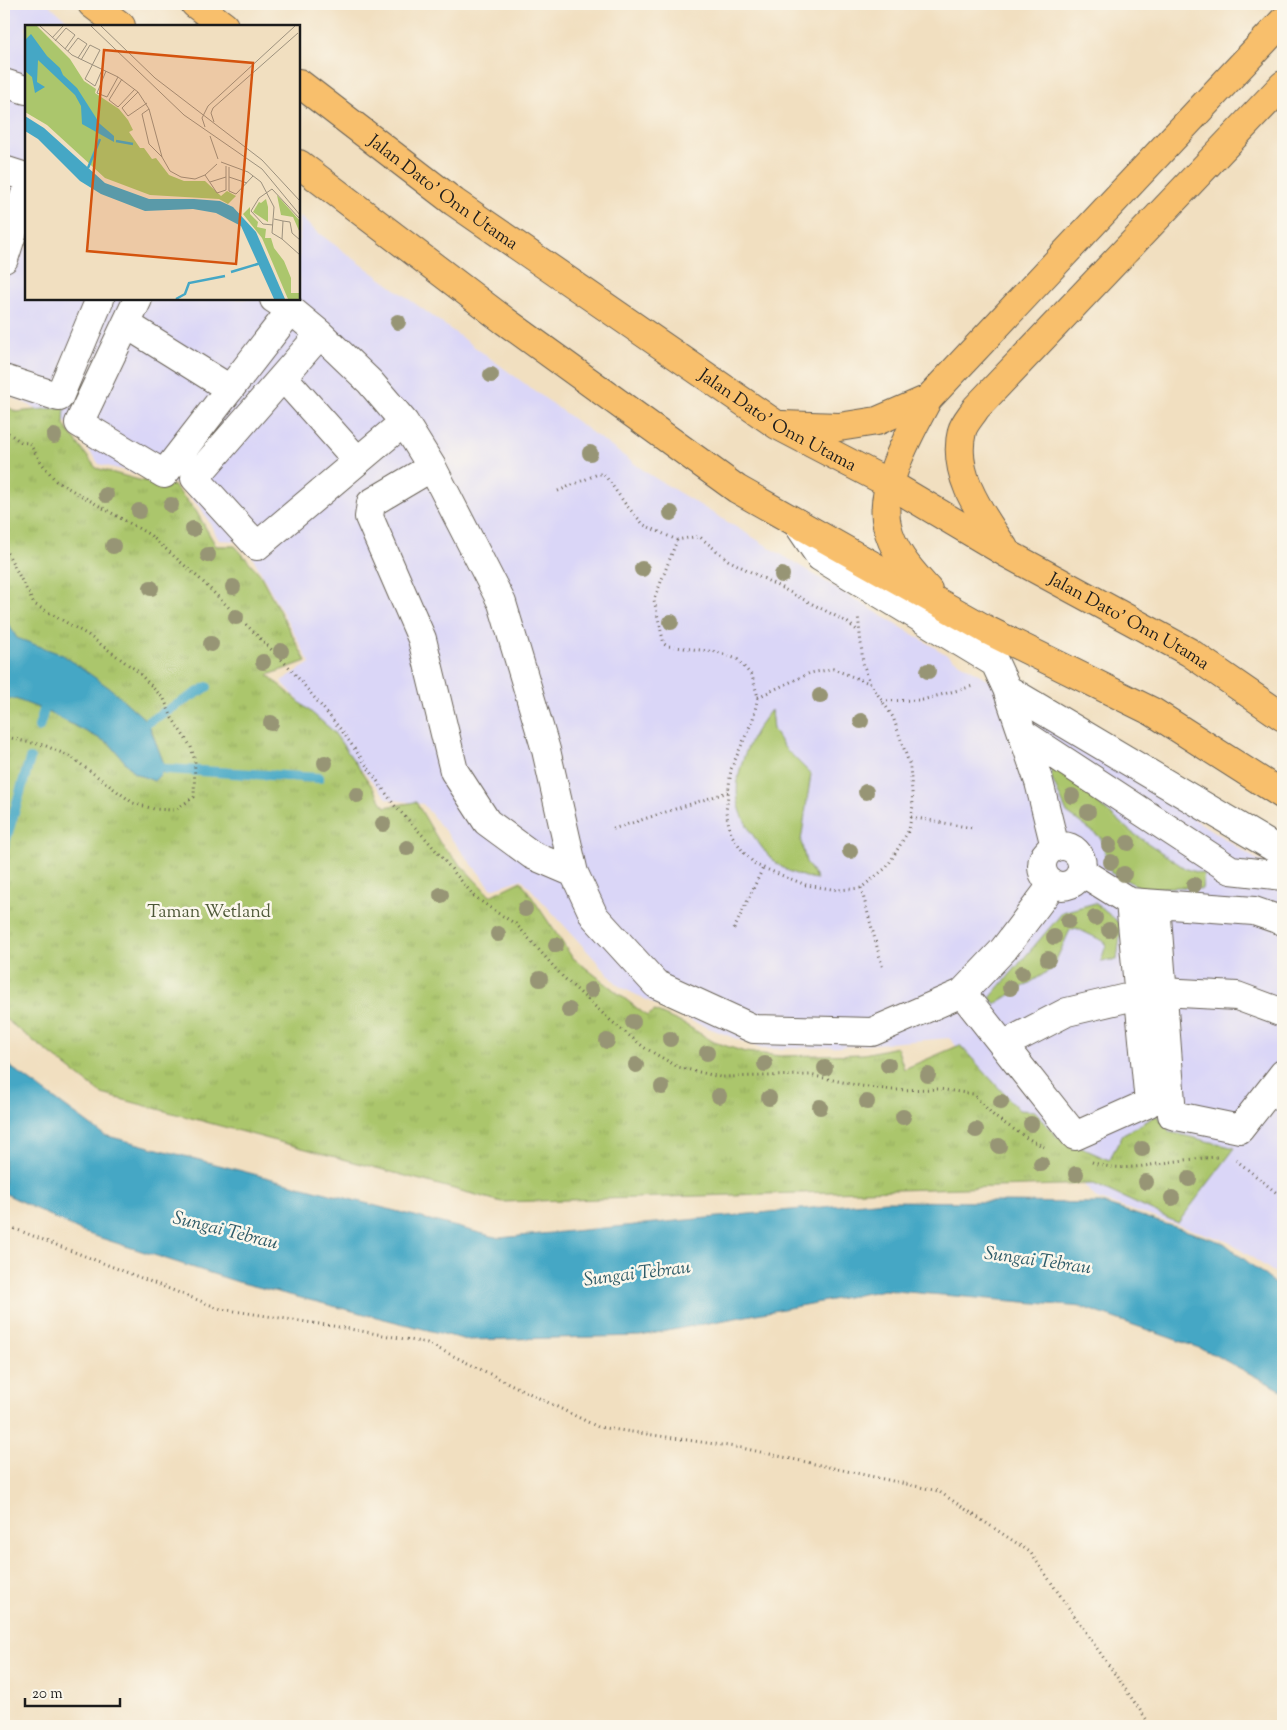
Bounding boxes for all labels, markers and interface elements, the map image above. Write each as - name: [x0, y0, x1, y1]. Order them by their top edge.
- inset map: [25, 25, 300, 300]
- street label: Jalan Dato' Onn Utama: [361, 129, 523, 257]
- street label: Jalan Dato' Onn Utama: [692, 363, 860, 479]
- street label: Jalan Dato' Onn Utama: [1042, 567, 1214, 677]
- park label: Taman Wetland: [147, 900, 271, 926]
- water label: Sungai Tebrau: [170, 1205, 281, 1258]
- water label: Sungai Tebrau: [982, 1241, 1093, 1282]
- water label: Sungai Tebrau: [582, 1255, 692, 1294]
- scale bar: [25, 1675, 120, 1707]
- text: 20 m: [32, 1684, 63, 1705]

